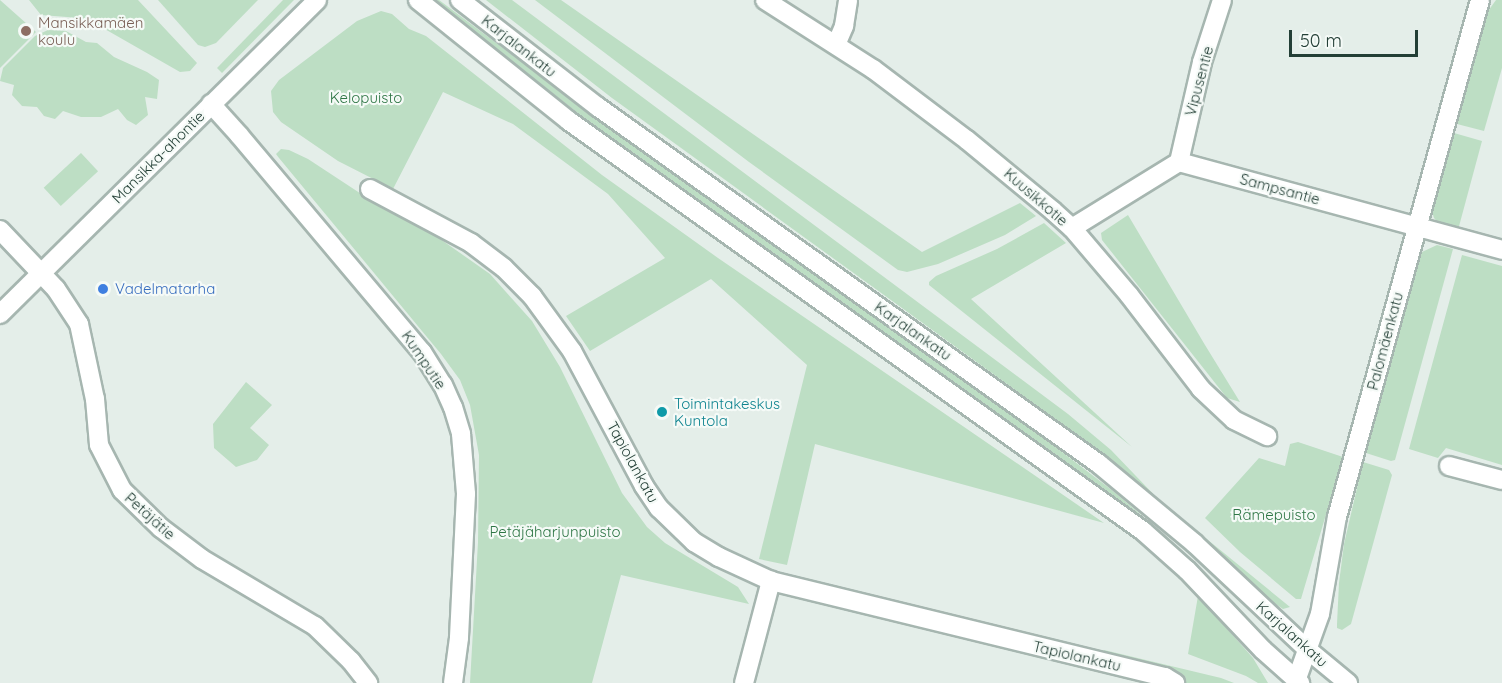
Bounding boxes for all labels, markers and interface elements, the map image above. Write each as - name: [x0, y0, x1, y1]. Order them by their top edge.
- street label: Karjalankatu: [478, 11, 560, 81]
- place label: Mansikkamäen koulu: [38, 13, 143, 48]
- scale bar: [1292, 18, 1421, 56]
- marker: Mansikkamäen koulu: [19, 24, 33, 38]
- text: 50 m: [1300, 29, 1342, 52]
- street label: Vipusentie: [1181, 44, 1217, 118]
- park label: Kelopuisto: [330, 89, 402, 107]
- street label: Mansikka-ahontie: [108, 107, 208, 207]
- street label: Kuusikkotie: [1000, 164, 1072, 230]
- street label: Sampsantie: [1238, 170, 1322, 208]
- place label: Vadelmatarha: [115, 280, 215, 298]
- marker: Vadelmatarha: [96, 282, 110, 296]
- street label: Palomäenkatu: [1363, 290, 1407, 392]
- street label: Karjalankatu: [871, 298, 955, 364]
- street label: Kumputie: [398, 327, 450, 393]
- place label: Toimintakeskus Kuntola: [674, 394, 780, 429]
- marker: Toimintakeskus Kuntola: [655, 405, 669, 419]
- street label: Tapiolankatu: [603, 418, 663, 506]
- street label: Petäjätie: [121, 489, 179, 543]
- park label: Rämepuisto: [1232, 506, 1316, 524]
- park label: Petäjäharjunpuisto: [489, 523, 621, 541]
- street label: Karjalankatu: [1253, 597, 1331, 671]
- street label: Tapiolankatu: [1031, 637, 1123, 675]

